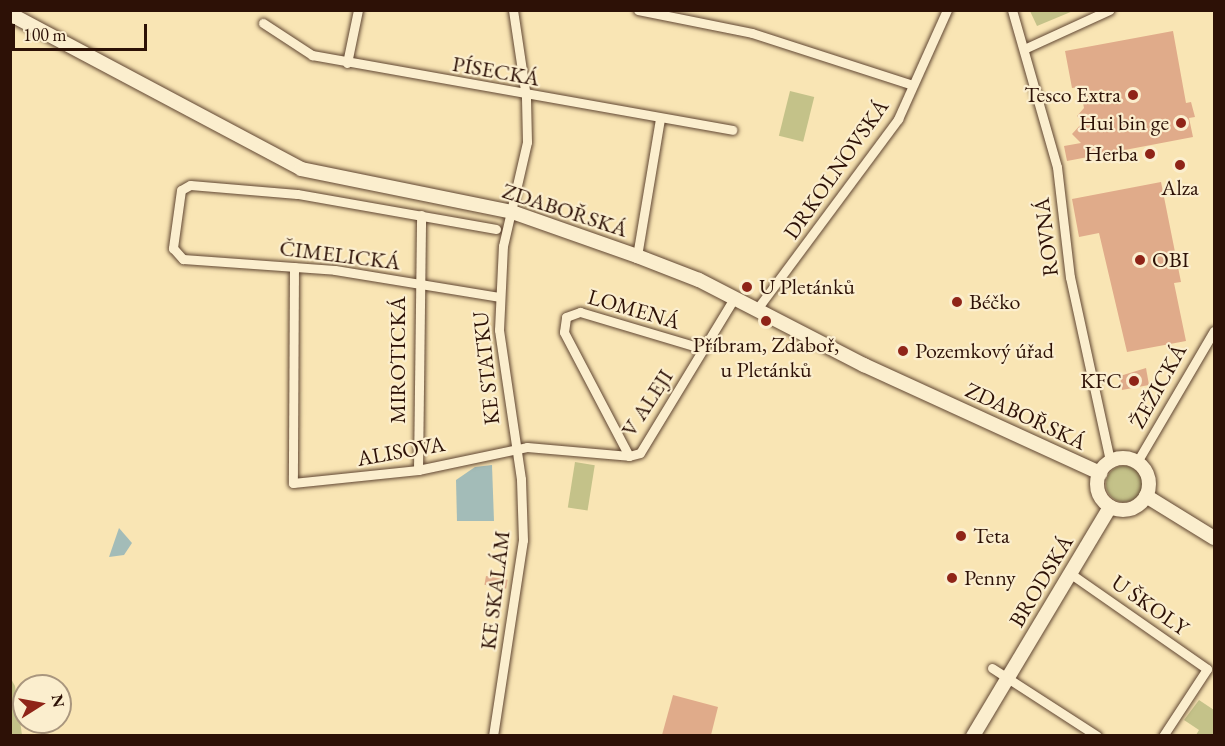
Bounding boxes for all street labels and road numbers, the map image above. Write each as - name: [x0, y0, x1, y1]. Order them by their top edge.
- street label: PÍSECKÁ: [450, 50, 542, 92]
- street label: DRKOLNOVSKÁ: [778, 94, 894, 244]
- street label: ZDABOŘSKÁ: [499, 177, 631, 243]
- street label: ROVNÁ: [1028, 196, 1064, 278]
- street label: ČIMELICKÁ: [278, 234, 402, 276]
- street label: LOMENÁ: [585, 283, 683, 335]
- street label: MIROTICKÁ: [385, 296, 411, 424]
- street label: KE STATKU: [467, 310, 505, 426]
- street label: ŽEŽICKÁ: [1124, 339, 1192, 433]
- street label: V ALEJI: [616, 365, 678, 441]
- street label: ZDABOŘSKÁ: [961, 377, 1091, 455]
- street label: ALISOVA: [355, 430, 447, 472]
- street label: KE SKALÁM: [475, 529, 515, 651]
- street label: BRODSKÁ: [1003, 530, 1079, 632]
- street label: U ŠKOLY: [1106, 569, 1194, 641]

